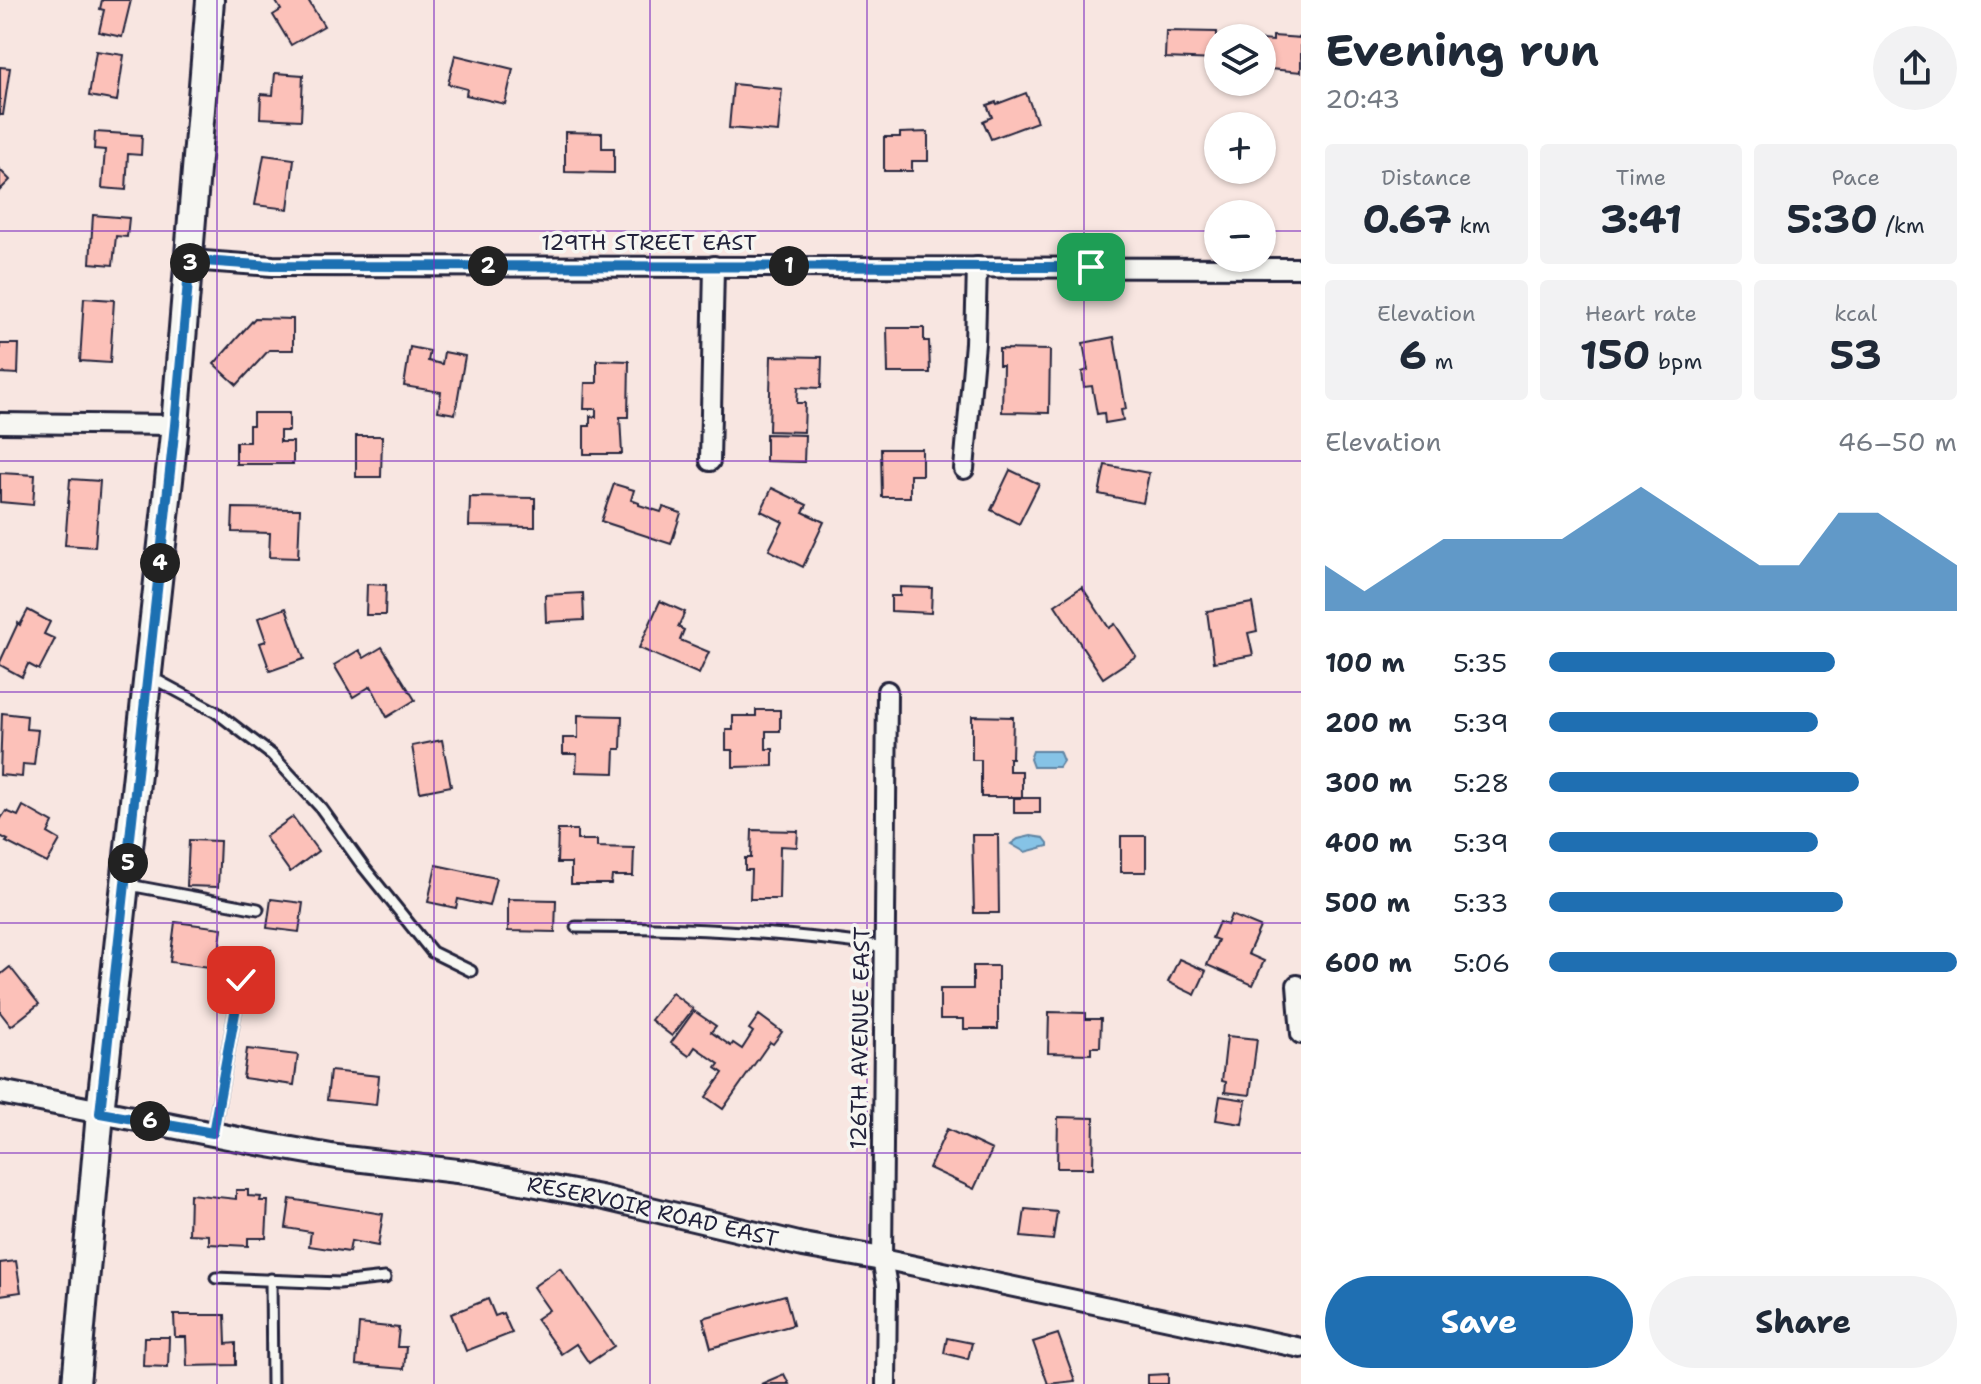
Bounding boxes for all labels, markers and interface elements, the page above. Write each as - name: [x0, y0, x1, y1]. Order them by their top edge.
- text: Evening run: [1325, 21, 1599, 80]
- map controls: [1204, 24, 1276, 272]
- button: layers: [1204, 24, 1276, 96]
- button: share: [1873, 26, 1957, 110]
- text: 20:43: [1325, 81, 1400, 116]
- button: +: [1204, 112, 1276, 184]
- text: Distance: [1381, 163, 1471, 192]
- text: Time: [1616, 163, 1666, 192]
- text: Pace: [1831, 163, 1880, 192]
- text: 0.67: [1362, 192, 1452, 246]
- text: 3:41: [1600, 192, 1682, 246]
- text: 5:30: [1787, 192, 1878, 246]
- button: −: [1204, 200, 1276, 272]
- text: km: [1452, 211, 1491, 240]
- text: /km: [1878, 211, 1925, 240]
- street label: 129TH STREET EAST: [541, 228, 757, 257]
- pin: [1057, 233, 1125, 301]
- pin: 3: [170, 243, 210, 283]
- icon: arrive: [1069, 245, 1113, 289]
- pin: 2: [468, 246, 508, 286]
- pin: 1: [769, 246, 809, 286]
- text: 3: [182, 248, 198, 277]
- text: 2: [480, 251, 496, 280]
- text: 1: [784, 251, 794, 280]
- text: Elevation: [1377, 299, 1476, 328]
- text: Heart rate: [1585, 299, 1697, 328]
- text: kcal: [1834, 299, 1877, 328]
- text: 6: [1399, 328, 1427, 382]
- text: 150: [1580, 328, 1651, 382]
- text: 53: [1829, 328, 1882, 382]
- text: m: [1427, 347, 1454, 376]
- text: bpm: [1651, 347, 1702, 376]
- text: Elevation: [1325, 424, 1441, 459]
- text: 46–50 m: [1838, 424, 1957, 459]
- pin: 4: [140, 543, 180, 583]
- text: 4: [152, 548, 168, 577]
- text: 100 m: [1325, 645, 1405, 680]
- text: 5:35: [1453, 645, 1507, 680]
- text: 200 m: [1325, 705, 1412, 740]
- text: 5:39: [1453, 705, 1509, 740]
- text: 300 m: [1325, 765, 1412, 800]
- text: 5:28: [1453, 765, 1509, 800]
- text: 400 m: [1325, 825, 1412, 860]
- text: 5:39: [1453, 825, 1509, 860]
- pin: 5: [108, 843, 148, 883]
- text: 5: [121, 848, 135, 877]
- text: 500 m: [1325, 885, 1410, 920]
- text: 5:33: [1453, 885, 1509, 920]
- street label: 126TH AVENUE EAST: [844, 926, 876, 1150]
- text: 600 m: [1325, 945, 1412, 980]
- text: 5:06: [1453, 945, 1510, 980]
- pin: [207, 946, 275, 1014]
- icon: check: [219, 958, 263, 1002]
- pin: 6: [130, 1101, 170, 1141]
- text: 6: [142, 1106, 158, 1135]
- street label: RESERVOIR ROAD EAST: [525, 1169, 782, 1253]
- button: Save: [1325, 1276, 1633, 1368]
- button: Share: [1649, 1276, 1957, 1368]

